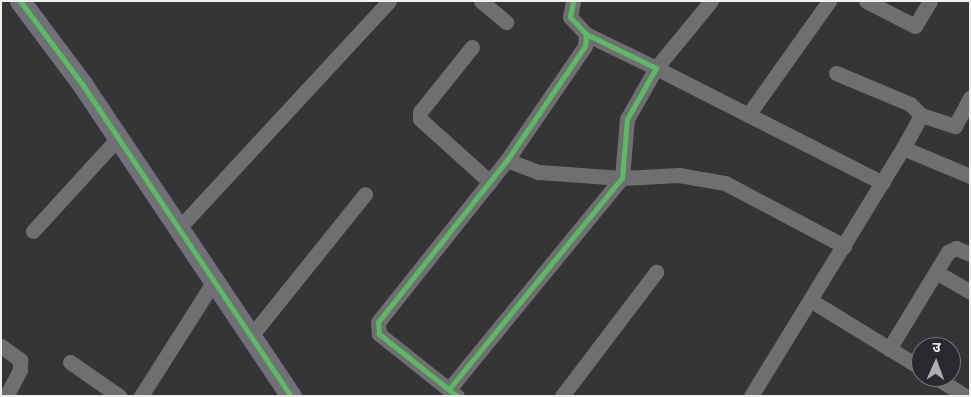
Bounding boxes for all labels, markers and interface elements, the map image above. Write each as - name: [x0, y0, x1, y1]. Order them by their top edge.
- north arrow: [911, 337, 961, 387]
- text: उ: [932, 339, 941, 356]

